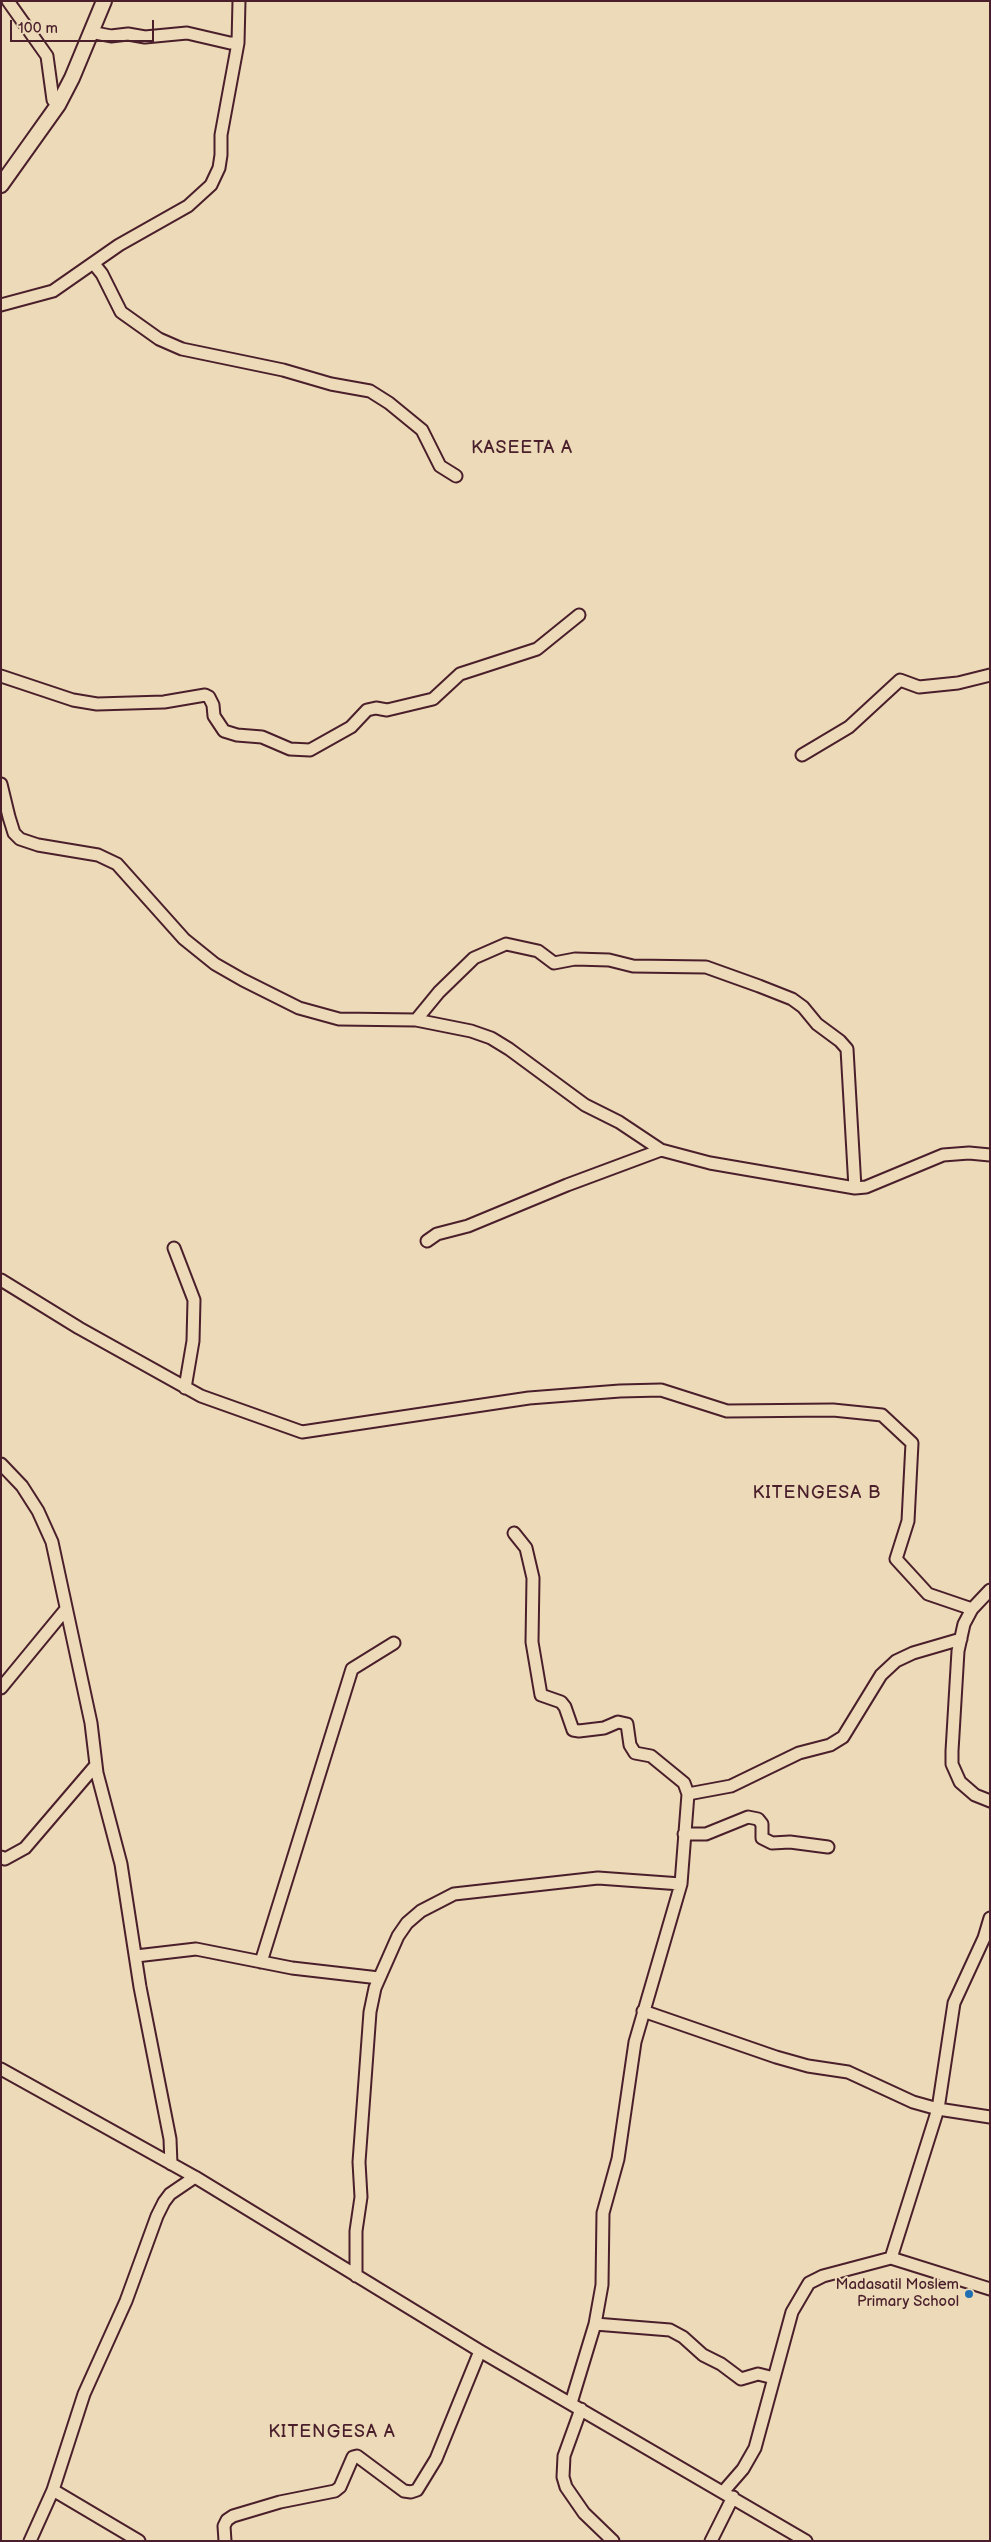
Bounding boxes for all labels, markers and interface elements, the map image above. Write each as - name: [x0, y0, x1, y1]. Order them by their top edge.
- scale bar: [12, 10, 156, 42]
- text: 100 m: [18, 19, 58, 38]
- district label: KASEETA A: [470, 437, 574, 459]
- district label: KITENGESA B: [751, 1482, 883, 1504]
- place label: Madasatil Moslem Primary School: [836, 2276, 959, 2311]
- marker: Madasatil Moslem Primary School: [963, 2288, 975, 2300]
- district label: KITENGESA A: [267, 2421, 397, 2443]

